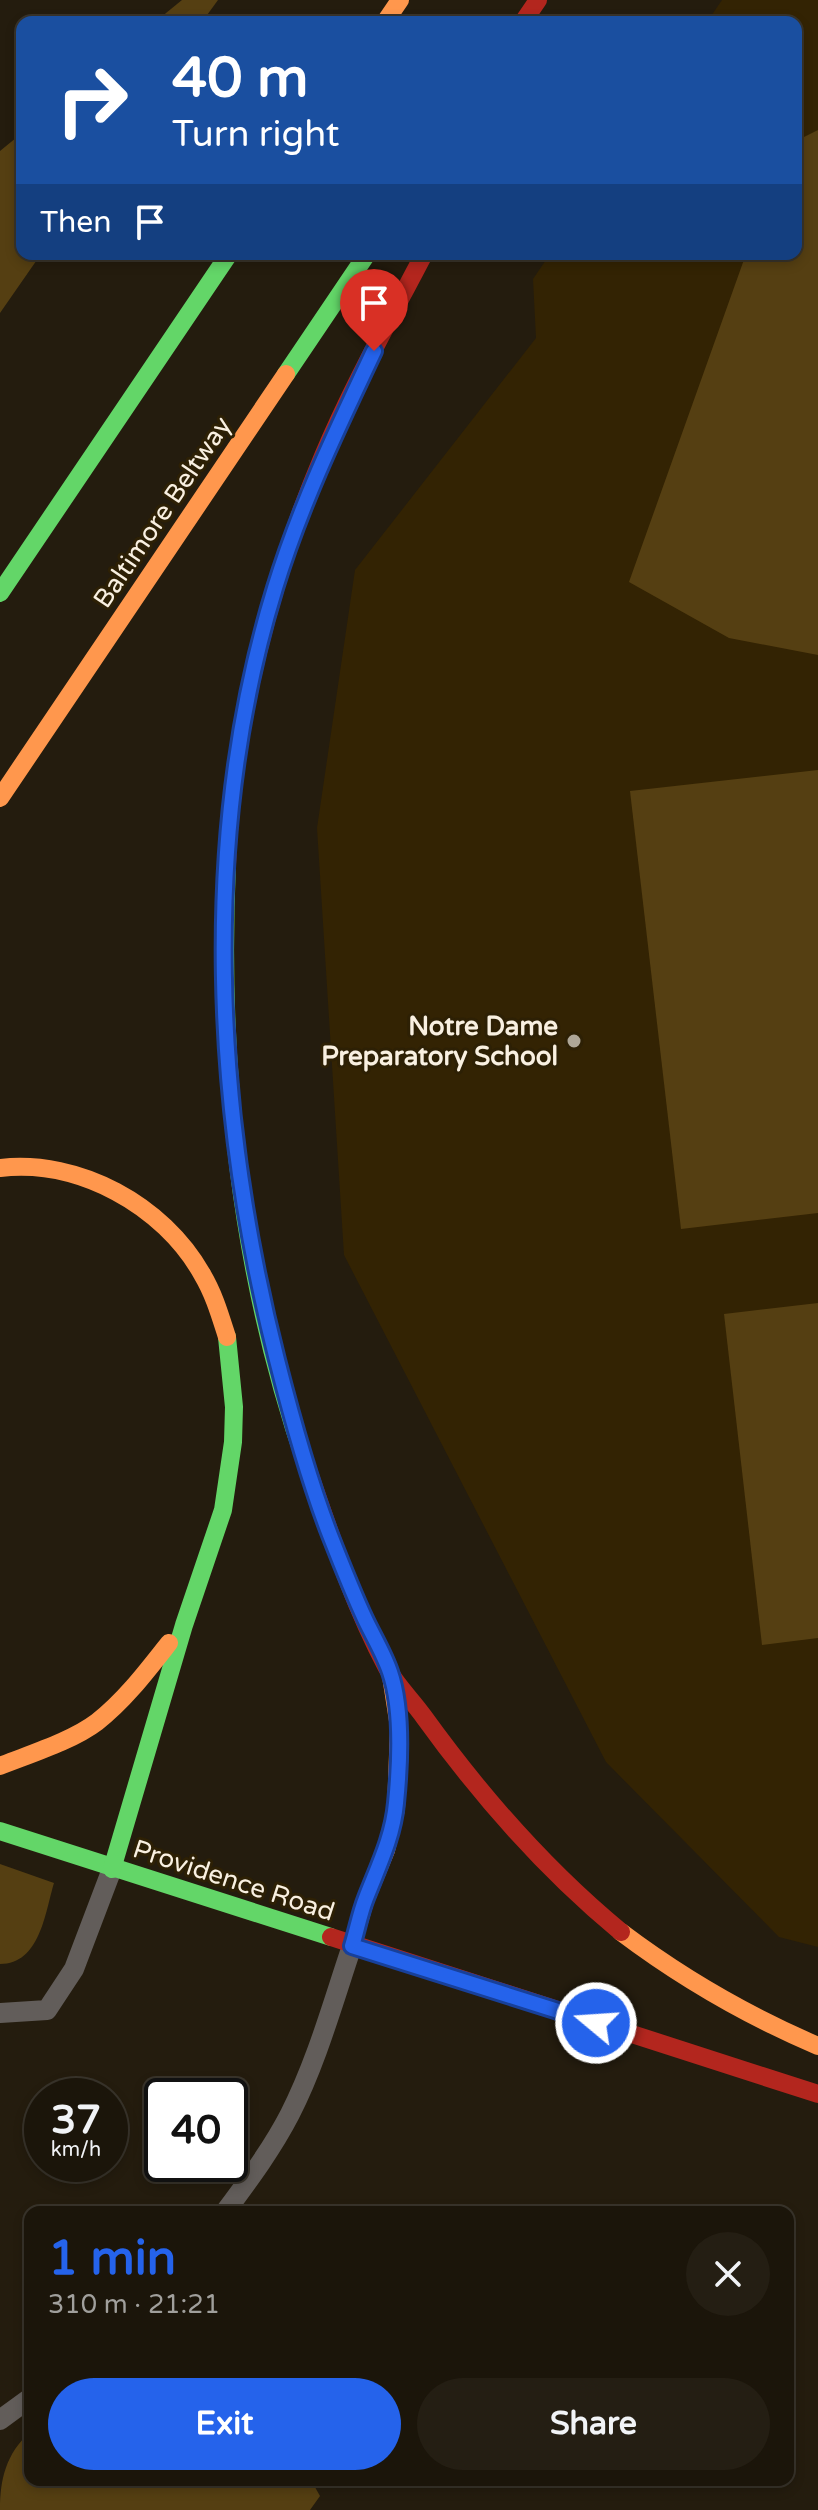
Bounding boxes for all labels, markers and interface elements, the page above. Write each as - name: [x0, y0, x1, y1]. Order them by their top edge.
- text: 40 m: [172, 45, 308, 112]
- icon: right: [40, 48, 144, 152]
- text: Turn right: [172, 113, 339, 156]
- icon: arrive: [128, 200, 172, 244]
- text: Then: [40, 204, 112, 241]
- pin: [340, 269, 408, 351]
- icon: arrive: [352, 281, 396, 325]
- street label: Baltimore Beltway: [87, 411, 238, 614]
- place label: Notre Dame Preparatory School: [321, 1011, 558, 1072]
- marker: Notre Dame Preparatory School: [565, 1032, 583, 1050]
- street label: Providence Road: [129, 1833, 339, 1928]
- position arrow: [554, 1981, 638, 2065]
- speed limit sign: 40: [144, 2078, 248, 2182]
- text: 37: [51, 2096, 101, 2144]
- text: km/h: [51, 2138, 101, 2162]
- text: 1 min: [48, 2230, 176, 2288]
- button: close: [686, 2232, 770, 2316]
- text: 310 m · 21:21: [48, 2289, 220, 2320]
- button: Exit: [48, 2378, 401, 2470]
- button: Share: [417, 2378, 770, 2470]

